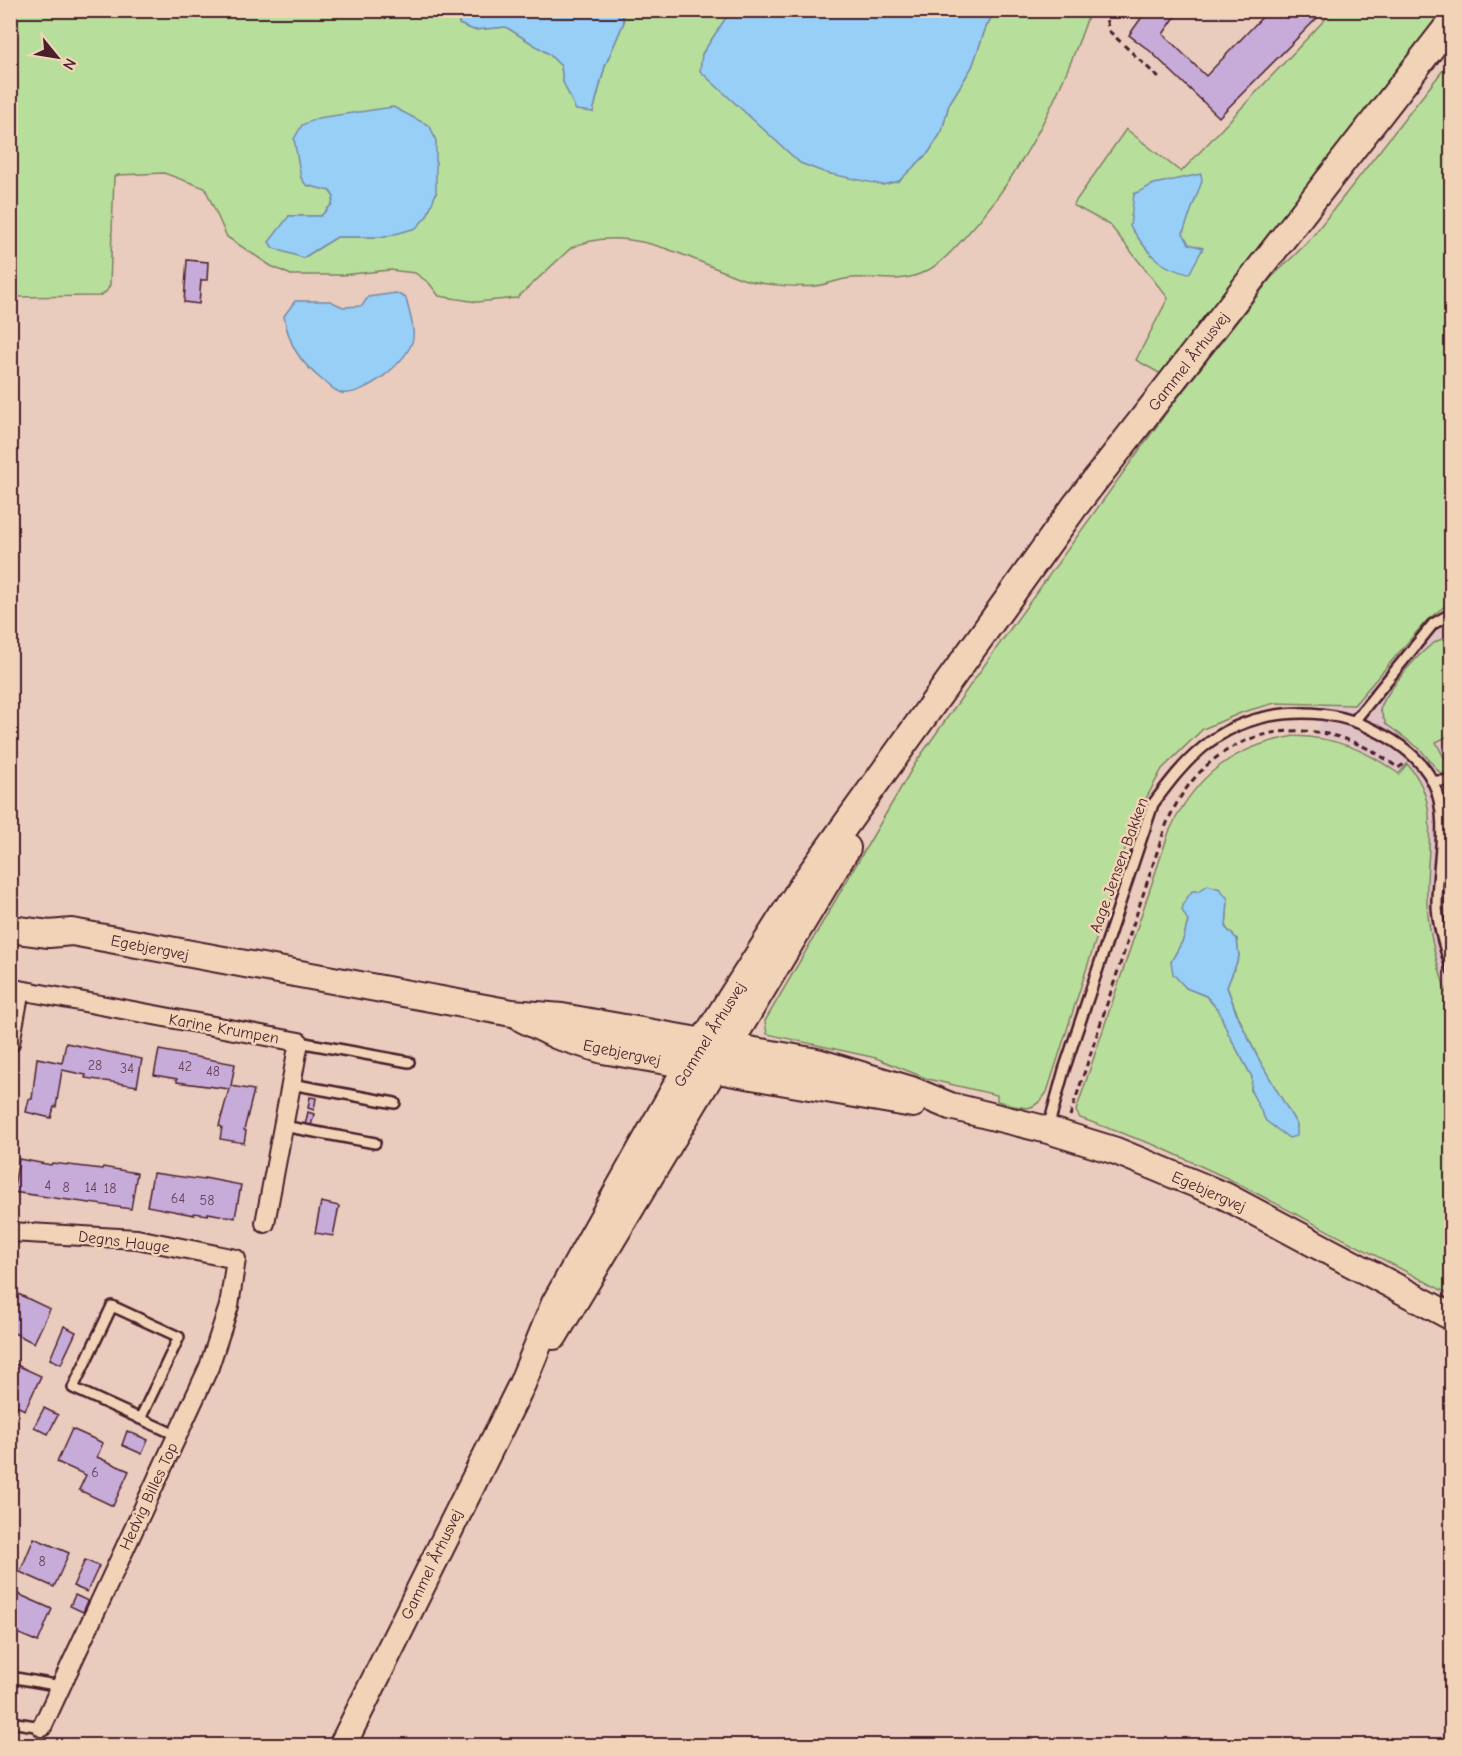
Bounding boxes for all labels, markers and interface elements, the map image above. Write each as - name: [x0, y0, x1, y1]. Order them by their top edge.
- north arrow: [27, 27, 87, 87]
- text: N: [59, 55, 80, 73]
- street label: Gammel Århusvej: [1144, 308, 1233, 415]
- street label: Aage Jensen Bakken: [1086, 795, 1152, 935]
- street label: Egebjergvej: [109, 932, 190, 964]
- street label: Gammel Århusvej: [670, 978, 749, 1090]
- street label: Karine Krumpen: [167, 1010, 280, 1048]
- street label: Egebjergvej: [581, 1036, 662, 1070]
- house number: 28: [88, 1057, 102, 1074]
- house number: 42: [178, 1058, 192, 1075]
- house number: 34: [120, 1060, 134, 1077]
- house number: 48: [206, 1063, 220, 1080]
- street label: Egebjergvej: [1169, 1168, 1248, 1216]
- house number: 4: [45, 1177, 52, 1194]
- house number: 8: [62, 1179, 70, 1196]
- house number: 14: [85, 1179, 97, 1196]
- house number: 18: [104, 1180, 116, 1197]
- house number: 64: [171, 1190, 185, 1207]
- house number: 58: [200, 1192, 214, 1209]
- street label: Degns Hauge: [77, 1227, 171, 1257]
- street label: Hedvig Billes Top: [116, 1440, 182, 1553]
- house number: 6: [91, 1464, 99, 1481]
- street label: Gammel Århusvej: [397, 1506, 466, 1622]
- house number: 8: [38, 1553, 46, 1570]

